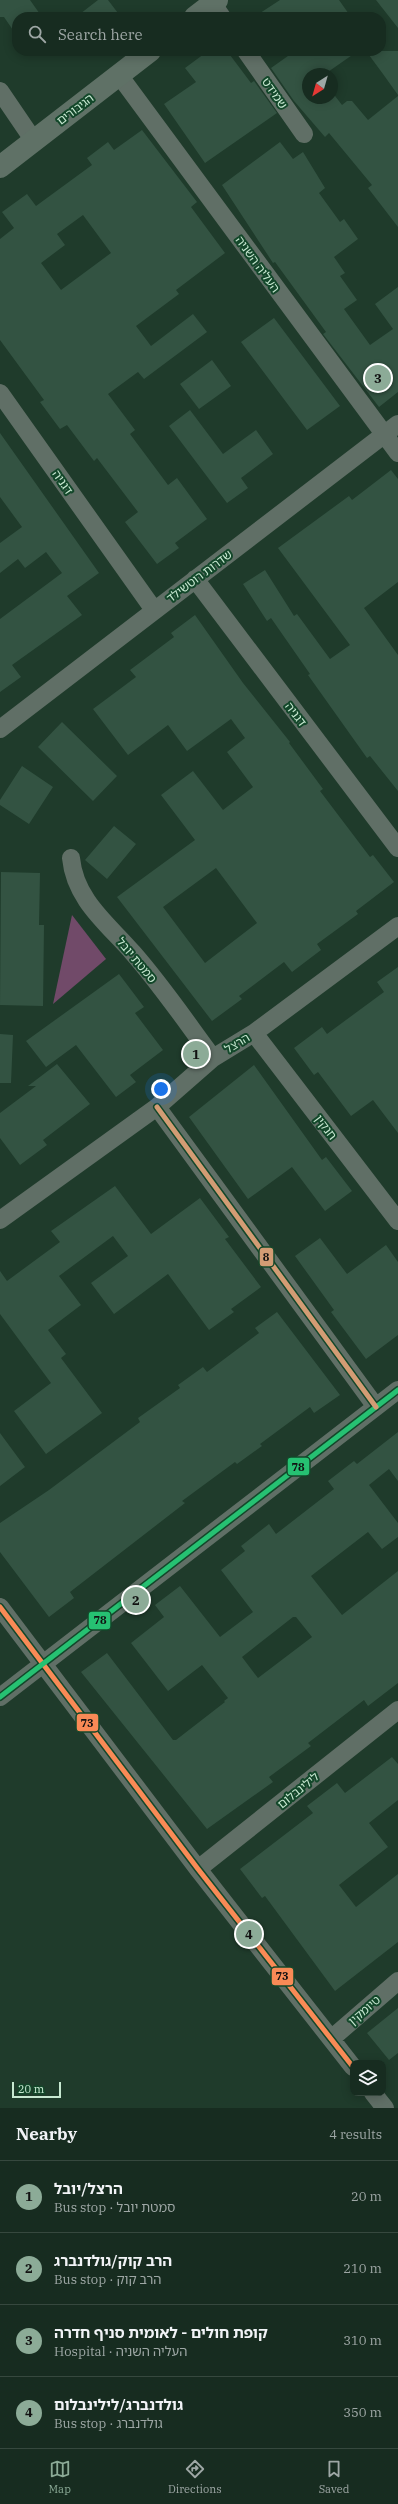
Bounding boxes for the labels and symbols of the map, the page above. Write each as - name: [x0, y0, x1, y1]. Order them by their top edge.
- north arrow: [302, 68, 338, 104]
- street label: שמידט: [259, 75, 291, 111]
- street label: הגיבורים: [54, 90, 96, 128]
- street label: העליה השניה: [233, 233, 283, 295]
- pin: 3: [365, 363, 391, 393]
- street label: דגניה: [49, 467, 77, 497]
- street label: שדרות רוטשילד: [163, 547, 235, 605]
- street label: דגניה: [282, 699, 310, 729]
- street label: סמטת יובל: [114, 934, 160, 986]
- street label: הרצל: [222, 1030, 252, 1056]
- pin: 1: [183, 1039, 209, 1069]
- your location: [151, 1079, 171, 1099]
- street label: חנקין: [312, 1111, 340, 1143]
- line badge: 8: [259, 1247, 274, 1267]
- text: 8: [263, 1250, 270, 1264]
- line badge: 78: [287, 1457, 310, 1476]
- text: 78: [291, 1460, 305, 1474]
- pin: 2: [123, 1585, 149, 1615]
- line badge: 78: [88, 1611, 111, 1630]
- text: 78: [93, 1613, 107, 1627]
- line badge: 73: [76, 1713, 99, 1732]
- text: 73: [80, 1716, 94, 1730]
- street label: לילינבלום: [274, 1769, 322, 1811]
- pin: 4: [236, 1919, 262, 1949]
- line badge: 73: [271, 1967, 294, 1986]
- text: 73: [275, 1969, 289, 1983]
- street label: טיומקין: [345, 1992, 383, 2028]
- scale bar: [12, 2080, 61, 2099]

